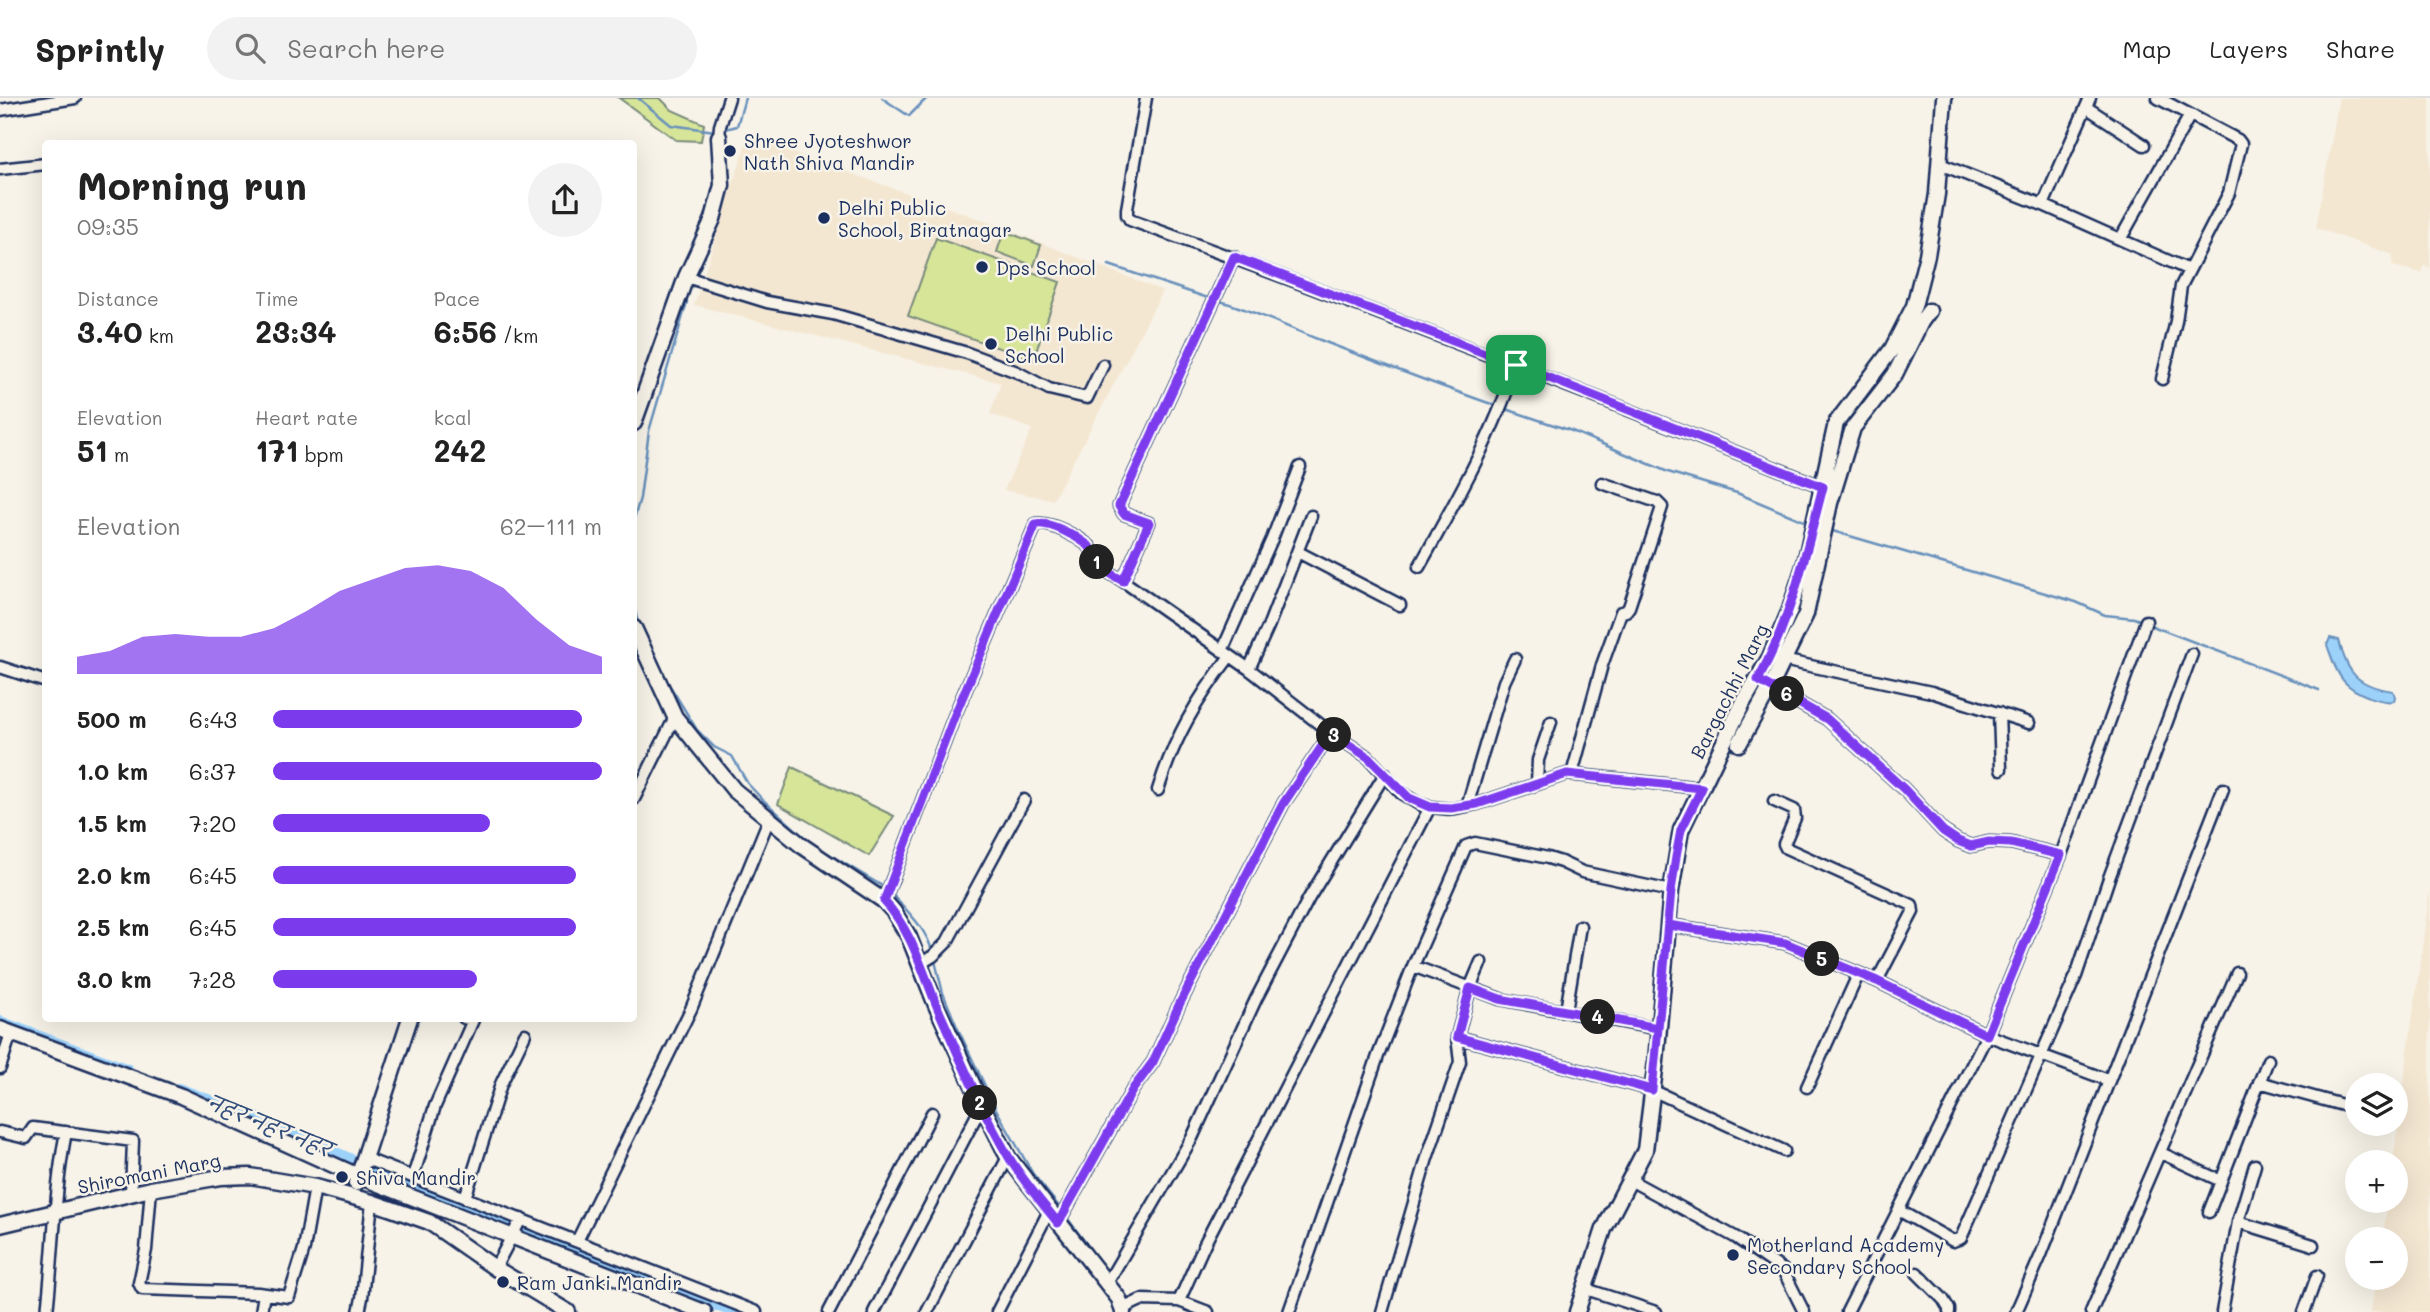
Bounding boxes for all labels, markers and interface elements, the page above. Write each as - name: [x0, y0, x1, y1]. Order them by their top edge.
- search box: [207, 17, 697, 80]
- text: Sprintly: [35, 27, 165, 70]
- icon: search: [231, 29, 269, 67]
- text: Search here: [287, 31, 445, 65]
- text: Map: [2123, 33, 2171, 64]
- text: Layers: [2209, 33, 2288, 64]
- text: Share: [2326, 33, 2395, 64]
- place label: Shree Jyoteshwor Nath Shiva Mandir: [744, 128, 915, 175]
- marker: Shree Jyoteshwor Nath Shiva Mandir: [722, 143, 738, 159]
- text: Morning run: [77, 160, 307, 210]
- button: share: [528, 163, 602, 237]
- place label: Delhi Public School, Biratnagar: [838, 195, 1012, 242]
- marker: Delhi Public School, Biratnagar: [816, 210, 832, 226]
- text: 09:35: [77, 211, 139, 241]
- place label: Dps School: [996, 255, 1096, 280]
- marker: Dps School: [974, 259, 990, 275]
- text: Distance: [77, 286, 159, 311]
- text: Time: [255, 286, 299, 311]
- text: Pace: [434, 286, 480, 311]
- text: 3.40: [77, 311, 143, 351]
- text: 23:34: [255, 311, 337, 351]
- text: 6:56: [434, 311, 497, 351]
- place label: Delhi Public School: [1005, 321, 1113, 368]
- text: km: [143, 323, 174, 348]
- text: /km: [497, 323, 538, 348]
- pin: [1486, 335, 1546, 395]
- marker: Delhi Public School: [983, 336, 999, 352]
- icon: arrive: [1497, 346, 1535, 384]
- text: Elevation: [77, 405, 162, 430]
- text: Heart rate: [255, 405, 358, 430]
- text: kcal: [434, 405, 472, 430]
- text: 51: [77, 430, 108, 470]
- text: 171: [255, 430, 299, 470]
- text: 242: [434, 430, 486, 470]
- text: m: [108, 442, 129, 467]
- text: bpm: [299, 442, 344, 467]
- text: Elevation: [77, 511, 180, 541]
- text: 62–111 m: [500, 511, 602, 541]
- pin: 1: [1080, 545, 1114, 580]
- text: 1: [1092, 549, 1101, 574]
- street label: Bargachhi Marg: [1684, 619, 1774, 763]
- pin: 6: [1770, 676, 1804, 712]
- text: 6: [1781, 681, 1792, 706]
- text: 500 m: [77, 704, 147, 734]
- text: 6:43: [189, 704, 237, 734]
- pin: 3: [1316, 718, 1352, 752]
- text: 3: [1328, 722, 1339, 747]
- text: 1.0 km: [77, 756, 148, 786]
- text: 6:37: [189, 756, 236, 786]
- text: 1.5 km: [77, 808, 147, 838]
- text: 7:20: [189, 808, 236, 838]
- text: 2.0 km: [77, 860, 151, 890]
- text: 6:45: [189, 860, 237, 890]
- text: 2.5 km: [77, 912, 149, 942]
- text: 6:45: [189, 912, 237, 942]
- pin: 5: [1804, 942, 1840, 976]
- text: 5: [1816, 946, 1827, 971]
- text: 3.0 km: [77, 964, 152, 994]
- text: 7:28: [189, 964, 236, 994]
- pin: 4: [1580, 1000, 1616, 1034]
- text: 4: [1591, 1004, 1604, 1029]
- map controls: [2345, 1073, 2408, 1290]
- button: layers: [2345, 1073, 2408, 1136]
- pin: 2: [962, 1086, 998, 1121]
- water label: नहर नहर नहर: [204, 1088, 341, 1164]
- text: 2: [974, 1090, 985, 1115]
- street label: Shiromani Marg: [75, 1147, 223, 1199]
- button: +: [2345, 1150, 2408, 1213]
- place label: Shiva Mandir: [356, 1165, 476, 1190]
- marker: Shiva Mandir: [334, 1169, 350, 1185]
- button: −: [2345, 1227, 2408, 1290]
- place label: Motherland Academy Secondary School: [1747, 1232, 1944, 1279]
- marker: Motherland Academy Secondary School: [1725, 1247, 1741, 1263]
- place label: Ram Janki Mandir: [517, 1270, 682, 1295]
- marker: Ram Janki Mandir: [495, 1274, 511, 1290]

